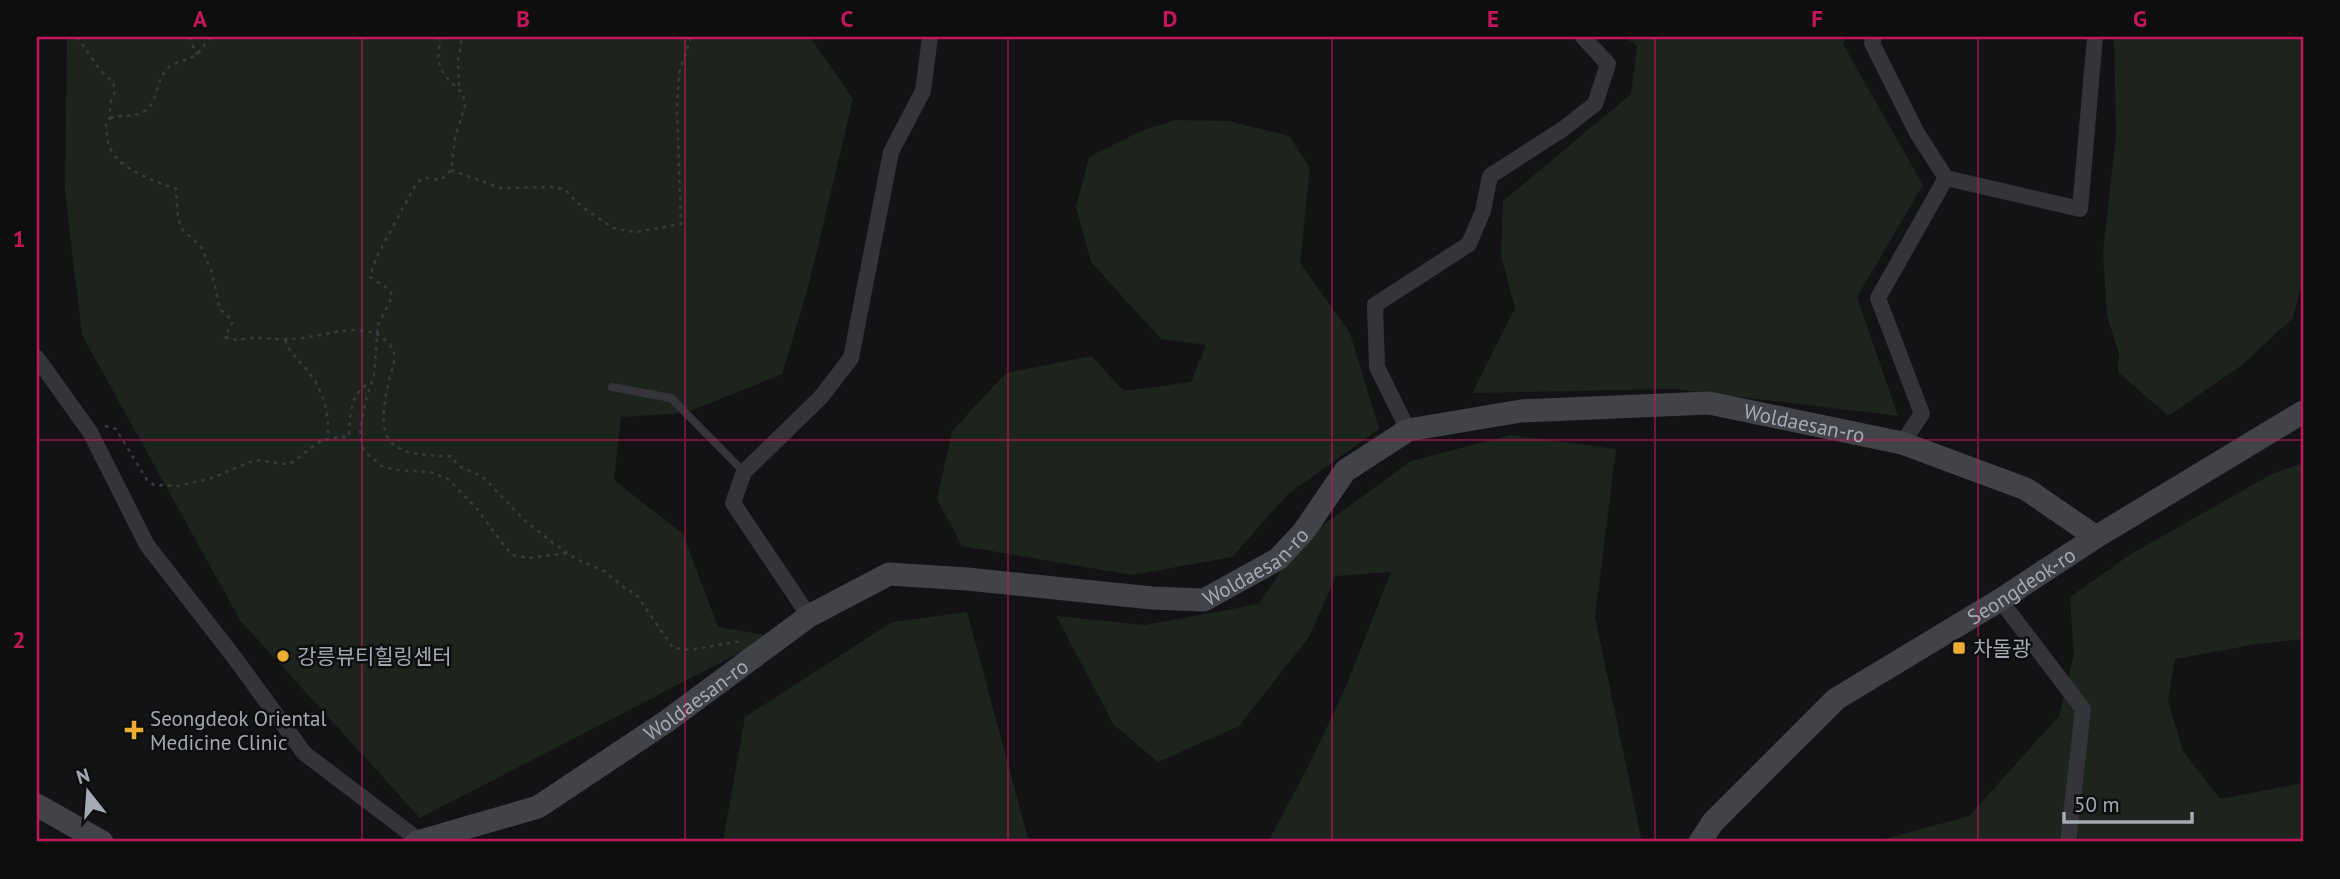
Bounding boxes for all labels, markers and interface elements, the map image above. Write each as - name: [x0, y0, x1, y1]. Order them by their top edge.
- text: A: [193, 4, 207, 33]
- text: B: [516, 4, 530, 33]
- text: C: [841, 4, 854, 33]
- text: D: [1163, 4, 1177, 33]
- text: E: [1487, 4, 1499, 33]
- text: F: [1811, 4, 1823, 33]
- text: G: [2133, 4, 2147, 33]
- text: 1: [12, 224, 26, 253]
- street label: Woldaesan-ro: [1741, 397, 1867, 448]
- street label: Woldaesan-ro: [1198, 521, 1314, 612]
- street label: Seongdeok-ro: [1962, 541, 2081, 630]
- text: 2: [12, 625, 26, 654]
- place label: 차돌광: [1973, 635, 2031, 662]
- marker: 차돌광: [1951, 640, 1967, 656]
- place label: 강릉뷰티힐링센터: [297, 643, 452, 670]
- marker: 강릉뷰티힐링센터: [275, 648, 291, 664]
- street label: Woldaesan-ro: [638, 652, 753, 746]
- place label: Seongdeok Oriental Medicine Clinic: [150, 705, 327, 756]
- marker: Seongdeok Oriental Medicine Clinic: [124, 720, 144, 740]
- north arrow: [52, 756, 122, 826]
- text: N: [74, 762, 93, 789]
- scale bar: [2064, 781, 2191, 825]
- text: 50 m: [2074, 791, 2120, 818]

